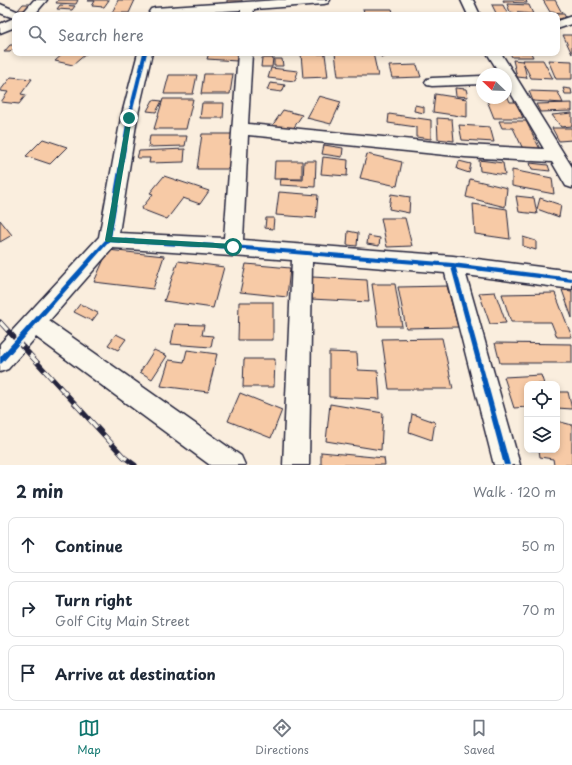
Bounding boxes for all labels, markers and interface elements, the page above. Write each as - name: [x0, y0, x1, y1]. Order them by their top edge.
- search box: [12, 12, 560, 56]
- icon: search: [26, 23, 48, 45]
- text: Search here: [58, 23, 144, 46]
- north arrow: [476, 68, 512, 104]
- route end: [120, 109, 138, 127]
- route start: [224, 238, 242, 256]
- map controls: [524, 381, 560, 453]
- button: locate: [524, 381, 560, 417]
- button: layers: [524, 417, 560, 453]
- text: 2 min: [16, 478, 63, 504]
- text: Walk · 120 m: [473, 482, 556, 501]
- icon: ahead: [17, 534, 39, 556]
- text: Continue: [55, 534, 123, 557]
- text: 50 m: [521, 536, 555, 555]
- text: Turn right: [55, 588, 132, 611]
- icon: right: [17, 598, 39, 620]
- text: 70 m: [522, 600, 555, 619]
- text: Golf City Main Street: [55, 611, 190, 630]
- icon: arrive: [17, 662, 39, 684]
- text: Arrive at destination: [55, 662, 216, 685]
- tab: Map: [77, 717, 101, 758]
- tab: Directions: [255, 717, 309, 758]
- tab: Saved: [463, 717, 495, 758]

